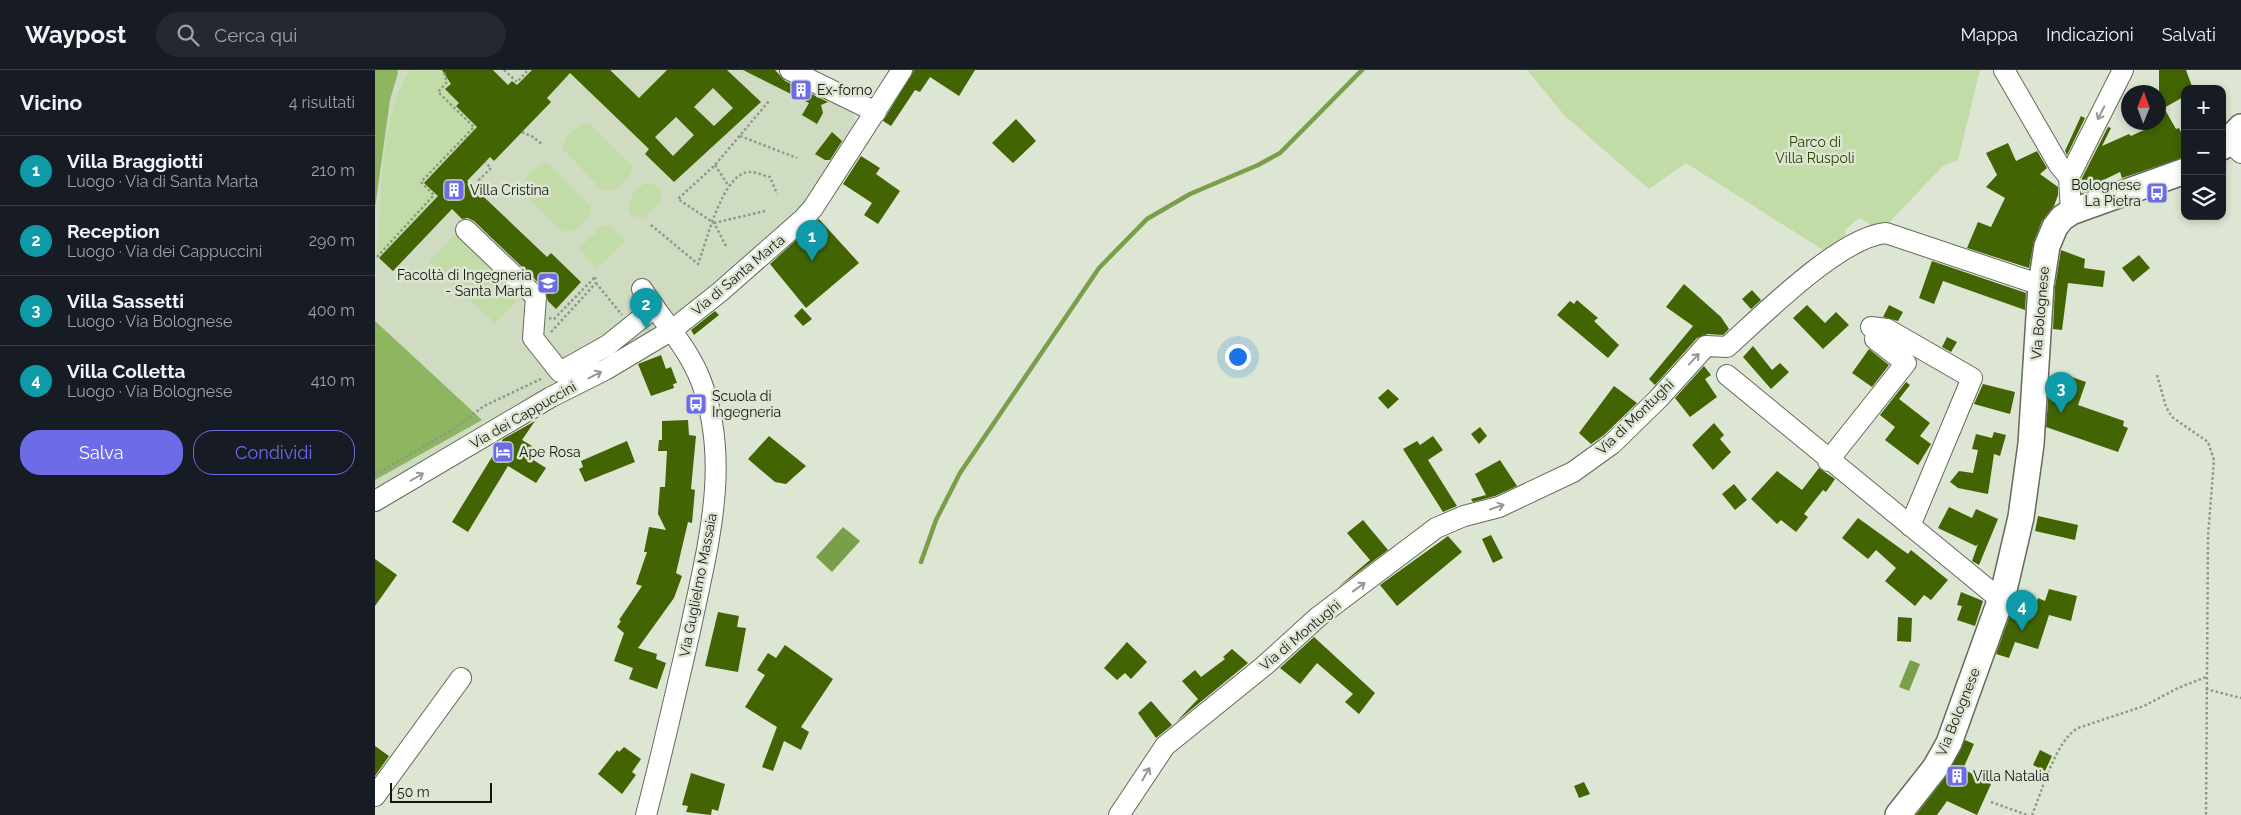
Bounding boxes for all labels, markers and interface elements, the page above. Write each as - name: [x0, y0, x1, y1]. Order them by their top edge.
- search box: [156, 12, 506, 57]
- text: Waypost: [25, 20, 126, 49]
- icon: search: [174, 21, 202, 49]
- text: Cerca qui: [214, 24, 297, 46]
- text: Mappa: [1960, 24, 2018, 45]
- text: Indicazioni: [2046, 24, 2134, 45]
- text: Salvati: [2162, 24, 2216, 45]
- building icon: Ex-forno: [789, 78, 813, 102]
- place label: Ex-forno: [817, 82, 872, 98]
- north arrow: [2121, 85, 2166, 130]
- map controls: [2181, 85, 2226, 220]
- button: +: [2181, 85, 2226, 130]
- text: Vicino: [20, 90, 82, 115]
- text: 4 risultati: [289, 93, 355, 112]
- one-way arrow: [2096, 105, 2105, 120]
- button: −: [2181, 130, 2226, 175]
- park label: Parco di Villa Ruspoli: [1775, 134, 1855, 166]
- text: Villa Braggiotti: [67, 150, 203, 172]
- text: 1: [32, 161, 40, 180]
- text: 210 m: [311, 161, 355, 180]
- text: Luogo · Via di Santa Marta: [67, 172, 258, 191]
- button: layers: [2181, 175, 2226, 220]
- place label: Bolognese La Pietra: [2071, 177, 2141, 209]
- building icon: Villa Cristina: [442, 178, 466, 202]
- bus stop icon: Bolognese La Pietra: [2145, 181, 2169, 205]
- place label: Villa Cristina: [470, 182, 549, 198]
- text: Reception: [67, 220, 160, 242]
- pin: 1: [796, 220, 828, 261]
- text: 2: [31, 231, 41, 250]
- text: 290 m: [309, 231, 355, 250]
- street label: Via di Santa Marta: [688, 231, 788, 319]
- text: Luogo · Via dei Cappuccini: [67, 242, 262, 261]
- street label: Via Bolognese: [2028, 266, 2052, 360]
- place label: Facoltà di Ingegneria - Santa Marta: [397, 267, 532, 299]
- school or university icon: Facoltà di Ingegneria - Santa Marta: [536, 271, 560, 295]
- pin: 2: [630, 288, 662, 329]
- text: Villa Sassetti: [67, 290, 184, 312]
- text: 3: [32, 301, 40, 320]
- text: 400 m: [308, 301, 355, 320]
- text: Luogo · Via Bolognese: [67, 312, 232, 331]
- your location: [1225, 344, 1251, 370]
- one-way arrow: [1688, 352, 1700, 365]
- text: Villa Colletta: [67, 360, 186, 382]
- one-way arrow: [587, 370, 602, 379]
- text: 4: [31, 371, 41, 390]
- text: 410 m: [311, 371, 355, 390]
- pin: 3: [2045, 372, 2077, 413]
- street label: Via di Montughi: [1593, 376, 1677, 458]
- street label: Via dei Cappuccini: [467, 378, 579, 452]
- text: Luogo · Via Bolognese: [67, 382, 232, 401]
- place label: Scuola di Ingegneria: [712, 388, 781, 420]
- bus stop icon: Scuola di Ingegneria: [684, 392, 708, 416]
- button: Salva: [20, 430, 183, 475]
- button: Condividi: [193, 430, 355, 475]
- hotel icon: Ape Rosa: [491, 440, 515, 464]
- place label: Ape Rosa: [519, 444, 581, 460]
- one-way arrow: [410, 471, 424, 481]
- one-way arrow: [1489, 502, 1505, 511]
- street label: Via Guglielmo Massaia: [676, 512, 720, 658]
- one-way arrow: [1352, 582, 1366, 592]
- pin: 4: [2006, 590, 2038, 631]
- street label: Via di Montughi: [1256, 597, 1344, 673]
- street label: Via Bolognese: [1933, 666, 1983, 758]
- building icon: Villa Natalia: [1945, 764, 1969, 788]
- one-way arrow: [1142, 768, 1152, 782]
- place label: Villa Natalia: [1973, 768, 2050, 784]
- scale bar: [390, 780, 493, 803]
- text: 50 m: [397, 784, 430, 800]

